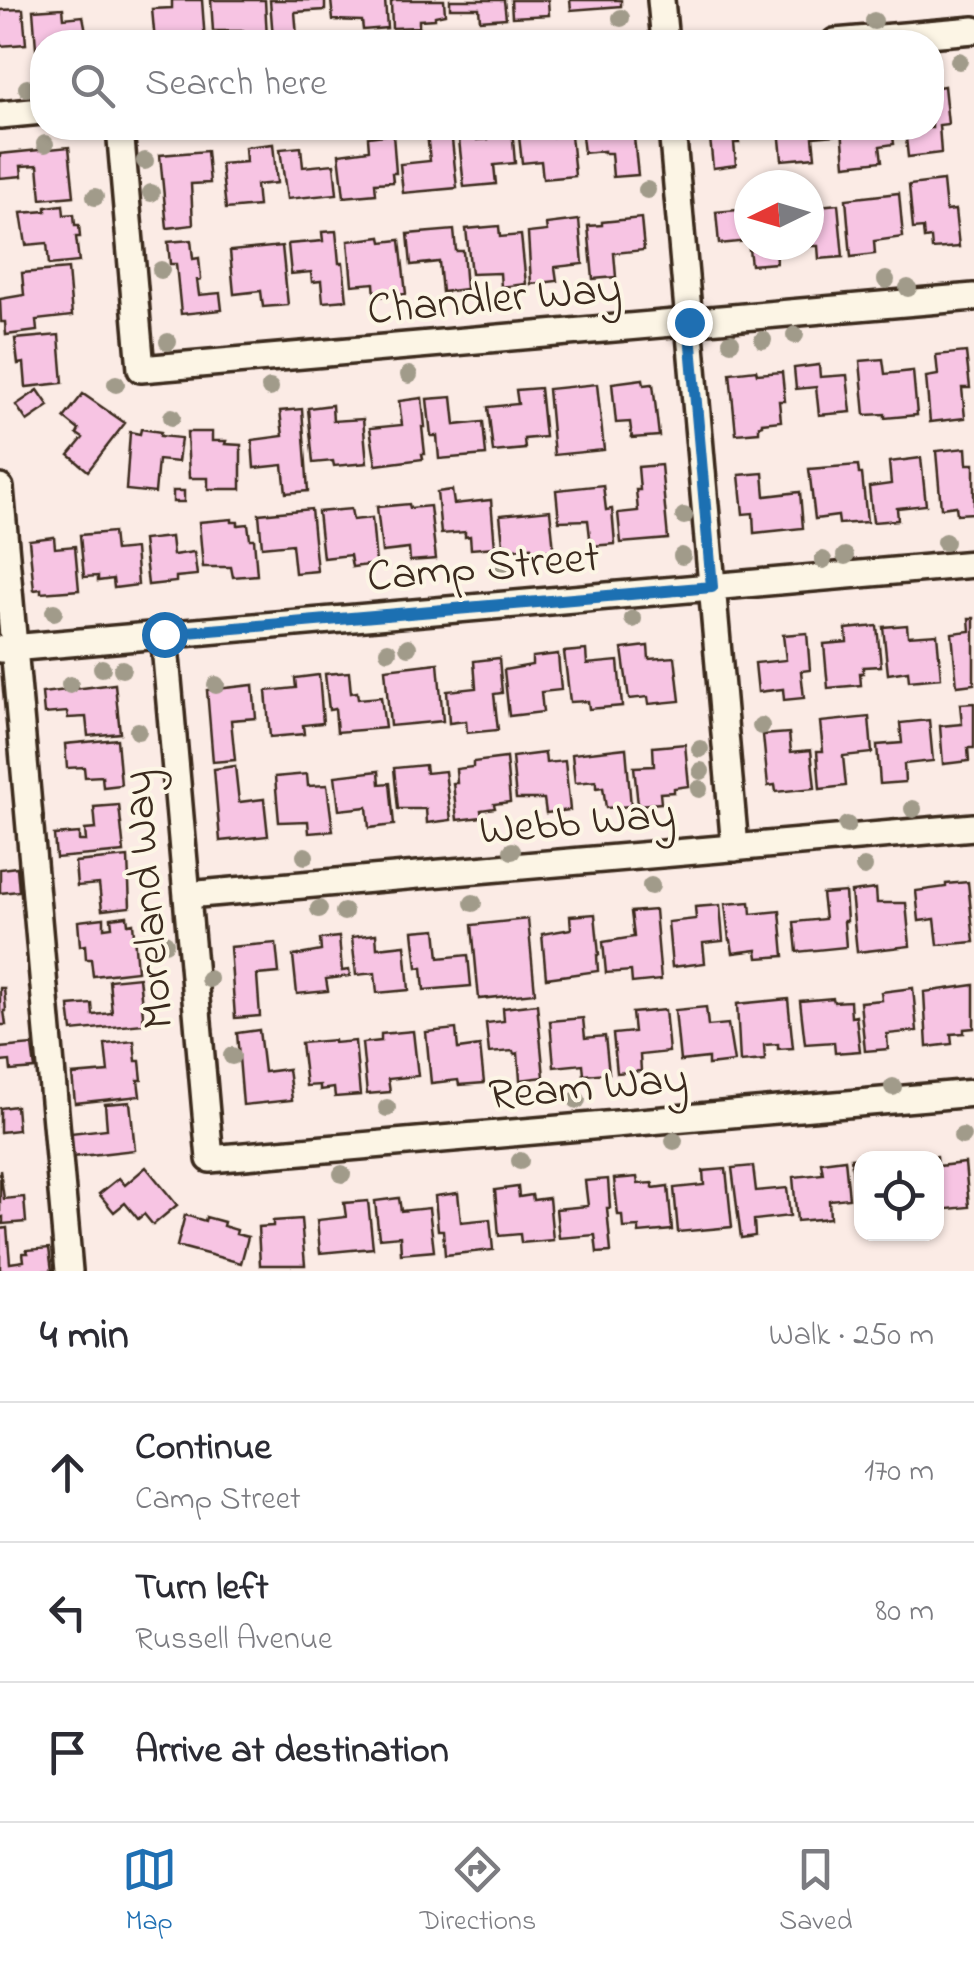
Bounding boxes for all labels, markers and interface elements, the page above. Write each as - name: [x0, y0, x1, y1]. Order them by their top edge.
- search box: [30, 30, 944, 140]
- text: Search here: [145, 57, 327, 113]
- icon: search: [65, 58, 120, 113]
- north arrow: [734, 170, 824, 260]
- street label: Chandler Way: [365, 257, 624, 345]
- route end: [667, 300, 713, 346]
- street label: Camp Street: [364, 526, 602, 612]
- route start: [142, 612, 188, 658]
- street label: Moreland Way: [106, 767, 194, 1032]
- street label: Webb Way: [477, 783, 678, 865]
- street label: Ream Way: [486, 1047, 691, 1131]
- map controls: [854, 1151, 944, 1241]
- button: locate: [854, 1151, 944, 1241]
- text: 4 min: [40, 1306, 129, 1367]
- text: Walk · 250 m: [769, 1313, 934, 1360]
- text: Continue: [135, 1421, 271, 1477]
- icon: ahead: [40, 1445, 95, 1500]
- text: 170 m: [864, 1449, 934, 1496]
- text: Camp Street: [135, 1477, 301, 1524]
- text: Turn left: [135, 1561, 268, 1617]
- icon: left: [40, 1585, 95, 1640]
- text: 80 m: [875, 1589, 934, 1636]
- text: Russell Avenue: [135, 1617, 332, 1664]
- text: Arrive at destination: [135, 1724, 449, 1780]
- icon: arrive: [40, 1725, 95, 1780]
- tab: Map: [122, 1842, 177, 1943]
- tab: Directions: [420, 1842, 536, 1943]
- tab: Saved: [779, 1842, 852, 1943]

